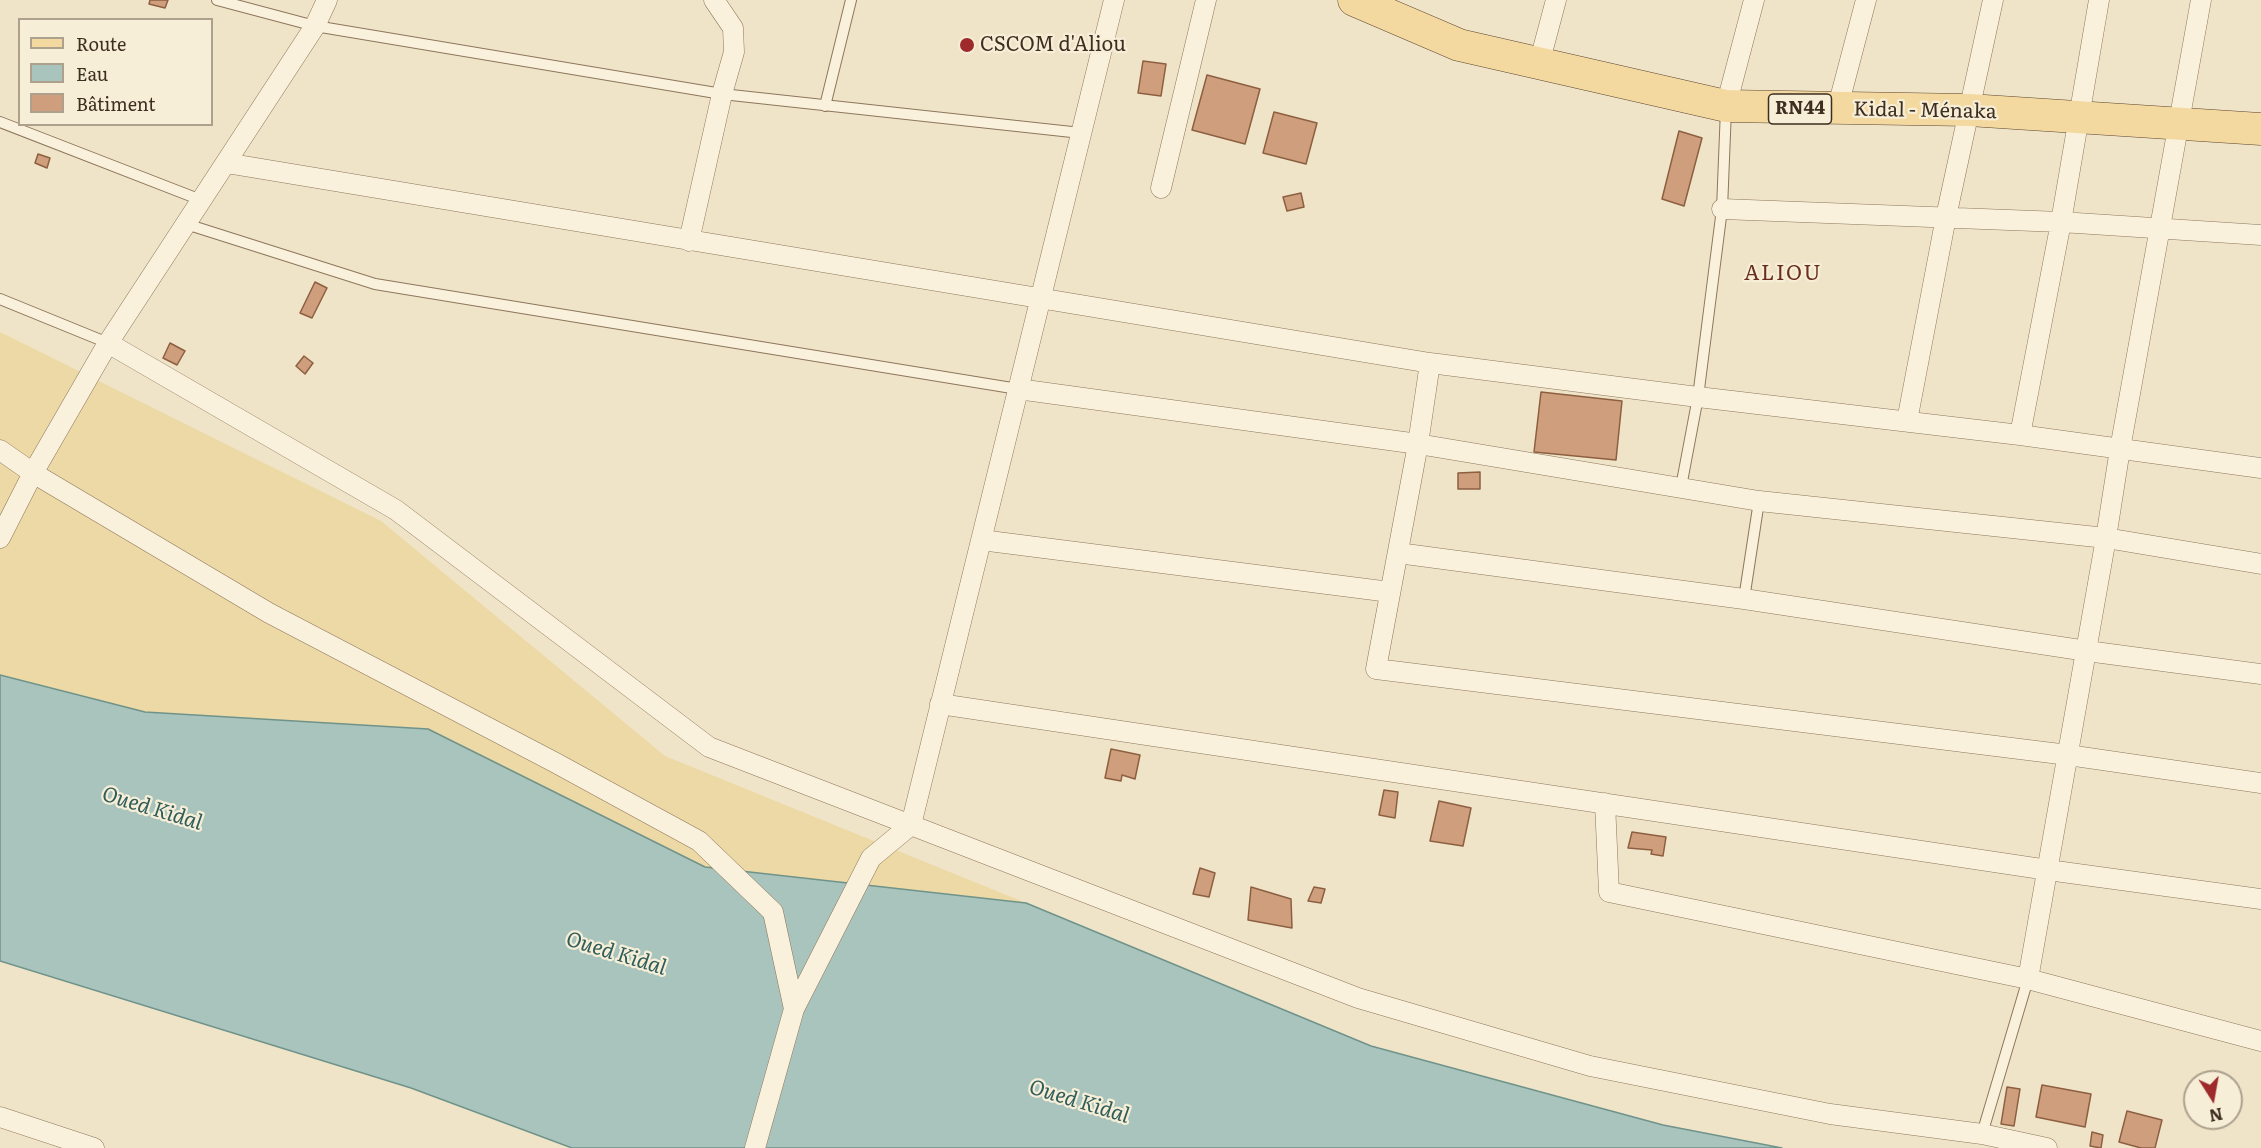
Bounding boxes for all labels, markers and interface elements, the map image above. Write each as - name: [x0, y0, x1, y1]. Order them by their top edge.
- legend: [18, 18, 213, 126]
- text: Route: [76, 30, 126, 57]
- place label: CSCOM d'Aliou: [980, 33, 1126, 57]
- marker: CSCOM d'Aliou: [958, 36, 976, 54]
- text: Eau: [76, 60, 108, 87]
- text: Bâtiment: [76, 90, 155, 117]
- road number: RN44: [1768, 94, 1832, 124]
- street label: Kidal - Ménaka: [1853, 98, 1997, 124]
- district label: ALIOU: [1744, 261, 1822, 287]
- water label: Oued Kidal: [99, 782, 205, 836]
- water label: Oued Kidal: [563, 927, 669, 981]
- north arrow: [2183, 1070, 2243, 1130]
- water label: Oued Kidal: [1026, 1075, 1132, 1129]
- text: N: [2207, 1103, 2225, 1129]

